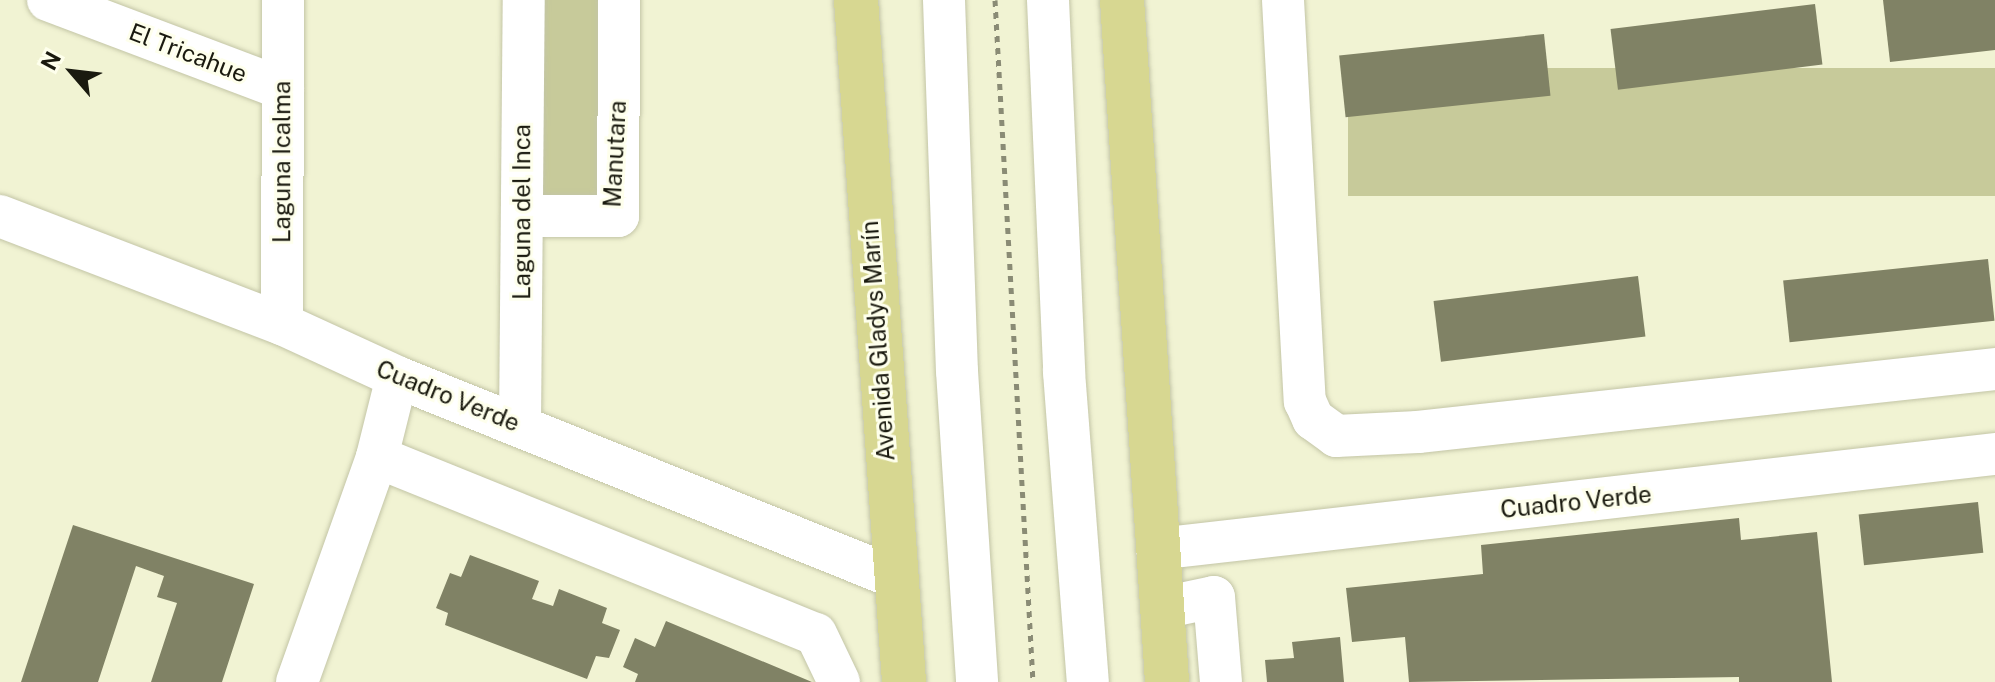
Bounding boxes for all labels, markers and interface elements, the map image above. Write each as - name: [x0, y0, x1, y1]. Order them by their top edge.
- street label: El Tricahue: [125, 17, 251, 89]
- north arrow: [32, 32, 112, 112]
- text: N: [35, 47, 66, 74]
- street label: Laguna Icalma: [268, 81, 296, 243]
- street label: Manutara: [598, 100, 632, 208]
- street label: Laguna del Inca: [508, 124, 536, 300]
- street label: Avenida Gladys Marín: [855, 220, 901, 462]
- street label: Cuadro Verde: [372, 354, 524, 438]
- street label: Cuadro Verde: [1499, 480, 1653, 524]

